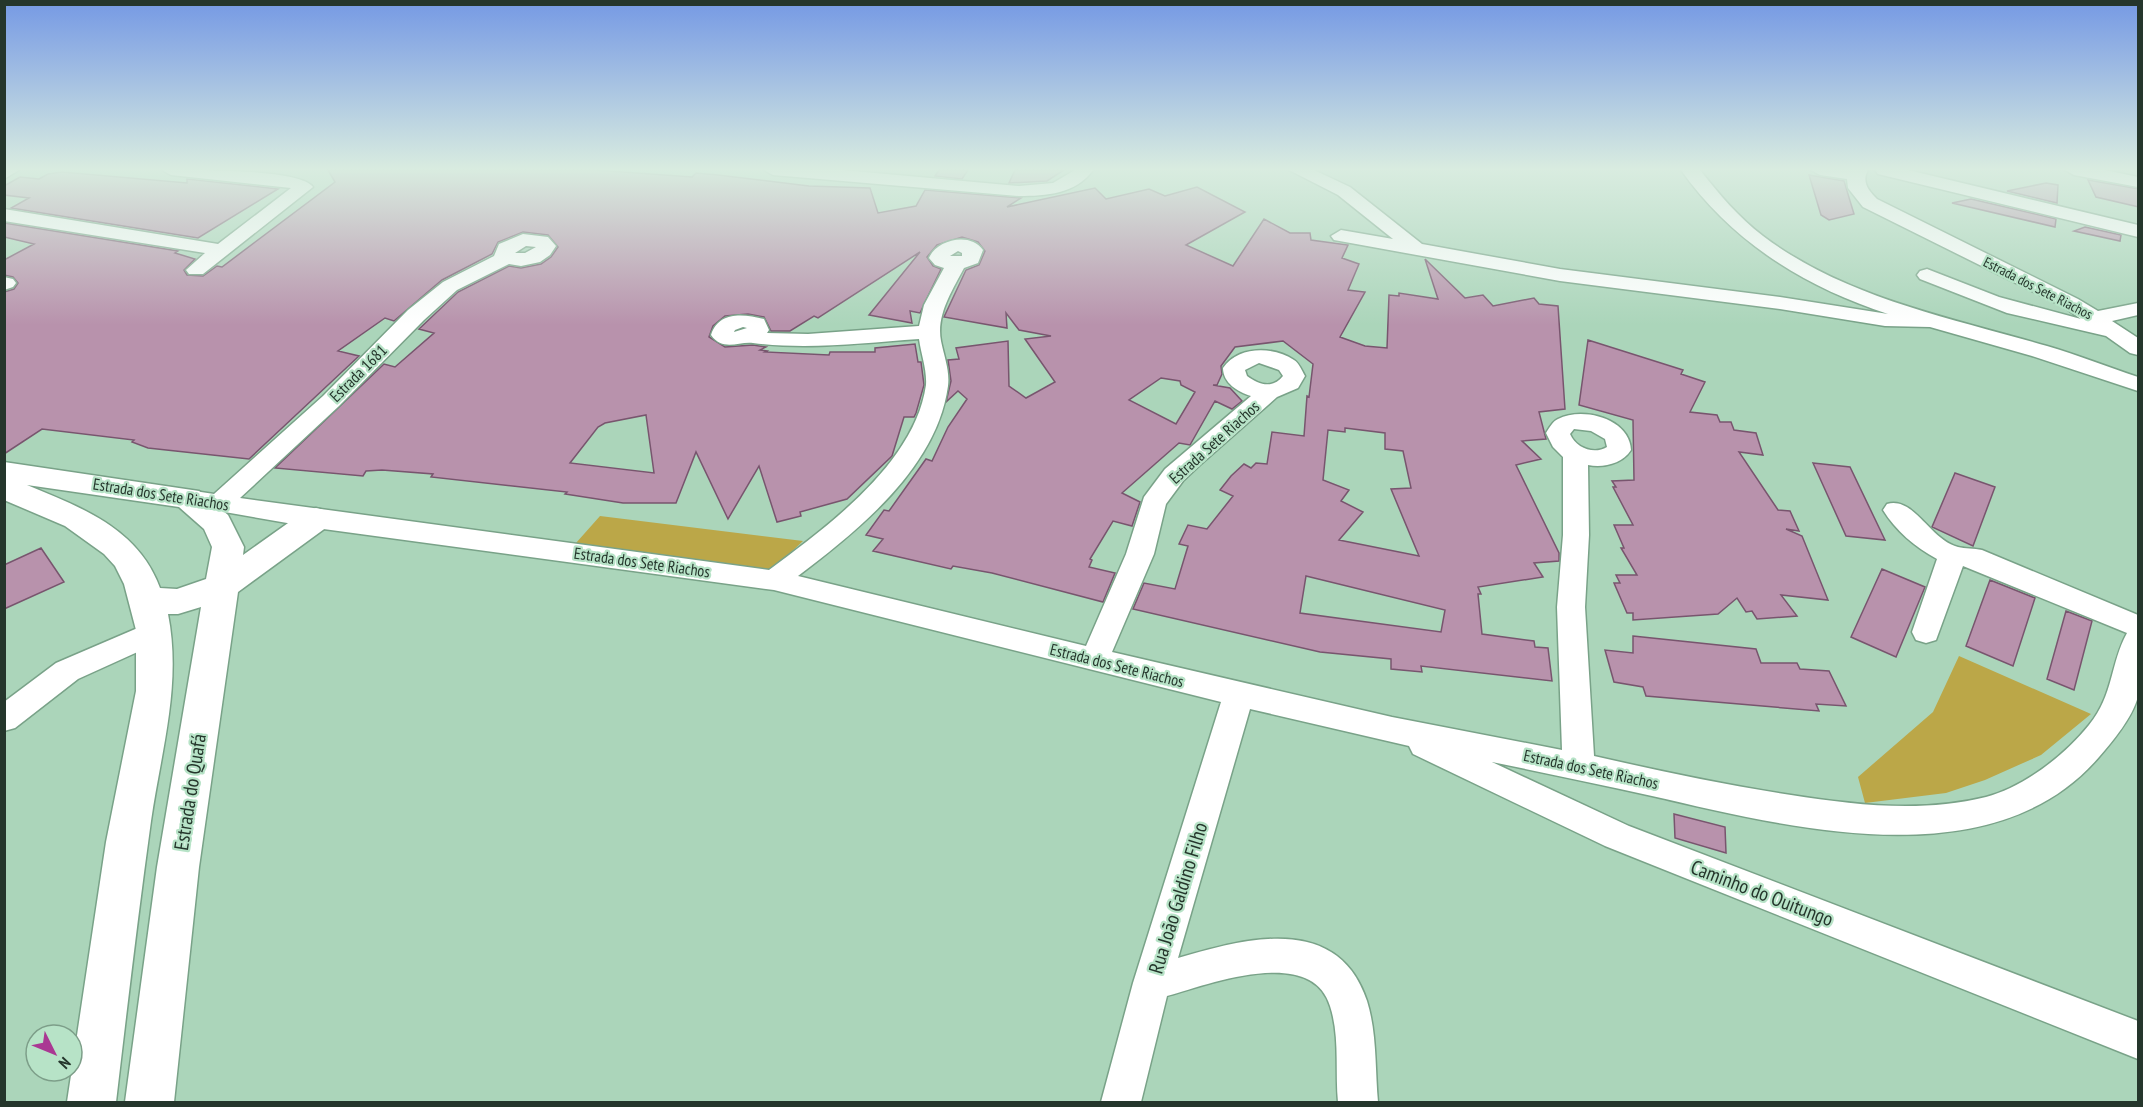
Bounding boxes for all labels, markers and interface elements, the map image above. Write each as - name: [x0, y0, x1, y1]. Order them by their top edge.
- street label: Estrada dos Sete Riachos: [1980, 253, 2096, 323]
- street label: Estrada 1681: [325, 340, 391, 406]
- street label: Estrada Sete Riachos: [1165, 396, 1263, 488]
- street label: Estrada dos Sete Riachos: [92, 473, 230, 515]
- street label: Estrada dos Sete Riachos: [573, 543, 711, 581]
- street label: Estrada dos Sete Riachos: [1048, 639, 1186, 691]
- street label: Estrada do Quafá: [168, 732, 212, 852]
- street label: Estrada dos Sete Riachos: [1522, 745, 1660, 793]
- street label: Rua João Galdino Filho: [1143, 819, 1213, 977]
- street label: Caminho do Ouitungo: [1687, 854, 1837, 932]
- north arrow: [24, 1023, 84, 1083]
- text: N: [55, 1053, 75, 1073]

